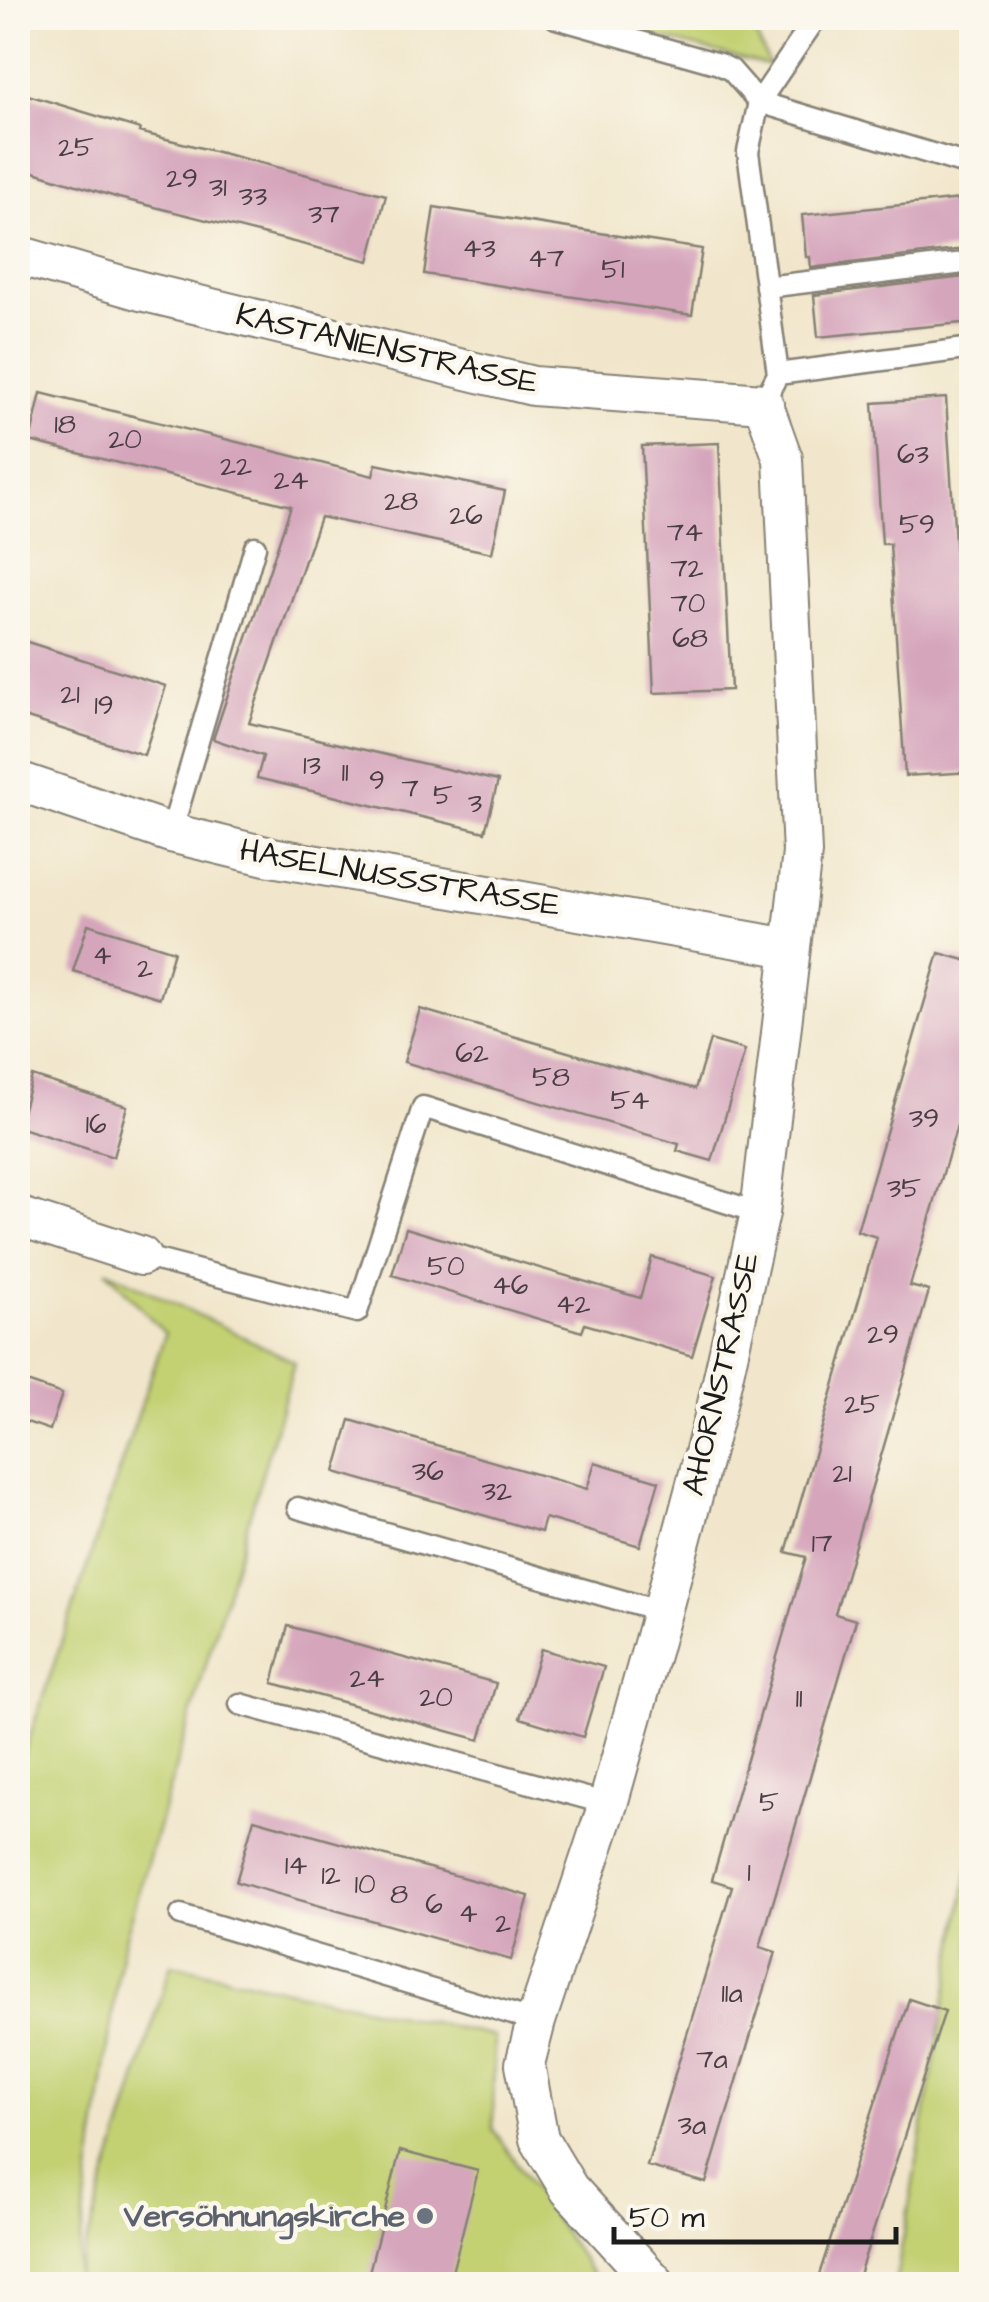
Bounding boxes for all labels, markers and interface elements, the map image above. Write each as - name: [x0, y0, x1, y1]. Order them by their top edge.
- house number: 25: [58, 128, 94, 167]
- house number: 29: [166, 159, 198, 198]
- house number: 31: [209, 168, 227, 207]
- house number: 33: [239, 177, 267, 216]
- house number: 37: [308, 195, 340, 234]
- house number: 43: [462, 229, 496, 268]
- house number: 47: [528, 239, 564, 278]
- house number: 51: [601, 250, 625, 289]
- street label: KASTANIENSTRASSE: [232, 292, 542, 406]
- house number: 18: [54, 405, 76, 444]
- house number: 20: [108, 420, 142, 459]
- house number: 63: [897, 435, 929, 474]
- house number: 22: [220, 447, 252, 486]
- house number: 24: [273, 461, 309, 500]
- house number: 28: [384, 482, 418, 521]
- house number: 26: [449, 496, 483, 535]
- house number: 59: [899, 505, 935, 544]
- house number: 74: [667, 513, 703, 552]
- house number: 72: [670, 549, 704, 588]
- house number: 70: [671, 584, 705, 623]
- house number: 68: [672, 619, 708, 658]
- house number: 21: [60, 675, 80, 714]
- house number: 19: [94, 686, 114, 725]
- house number: 13: [303, 746, 321, 785]
- house number: 11: [341, 753, 349, 792]
- house number: 9: [369, 761, 385, 800]
- house number: 7: [401, 769, 419, 808]
- house number: 5: [433, 776, 453, 815]
- house number: 3: [468, 784, 482, 823]
- street label: HASELNUSSSTRASSE: [236, 828, 564, 928]
- house number: 4: [92, 936, 112, 975]
- house number: 2: [137, 949, 153, 988]
- house number: 62: [455, 1034, 489, 1073]
- house number: 58: [532, 1058, 570, 1097]
- house number: 54: [611, 1081, 649, 1120]
- house number: 39: [909, 1099, 939, 1138]
- house number: 16: [85, 1105, 107, 1144]
- house number: 35: [887, 1169, 921, 1208]
- house number: 50: [427, 1247, 465, 1286]
- street label: AHORNSTRASSE: [671, 1248, 771, 1500]
- house number: 46: [492, 1266, 528, 1305]
- house number: 42: [555, 1285, 591, 1324]
- house number: 29: [867, 1315, 899, 1354]
- house number: 25: [844, 1385, 880, 1424]
- house number: 36: [412, 1452, 444, 1491]
- house number: 21: [832, 1454, 852, 1493]
- house number: 32: [482, 1472, 512, 1511]
- house number: 17: [812, 1524, 832, 1563]
- house number: 24: [349, 1659, 385, 1698]
- house number: 20: [419, 1678, 453, 1717]
- house number: 11: [795, 1679, 803, 1718]
- house number: 5: [759, 1783, 779, 1822]
- house number: 14: [285, 1846, 307, 1885]
- house number: 1: [747, 1853, 751, 1892]
- house number: 12: [321, 1856, 341, 1895]
- house number: 10: [354, 1865, 376, 1904]
- house number: 8: [390, 1875, 408, 1914]
- house number: 6: [425, 1885, 443, 1924]
- house number: 4: [458, 1894, 478, 1933]
- house number: 2: [495, 1904, 511, 1943]
- house number: 11a: [721, 1974, 743, 2013]
- house number: 7a: [696, 2040, 728, 2079]
- house number: 3a: [678, 2106, 706, 2145]
- scale bar: [614, 2182, 896, 2244]
- place label: Versöhnungskirche: [123, 2194, 405, 2240]
- text: 50 m: [629, 2197, 705, 2239]
- marker: Versöhnungskirche: [414, 2205, 436, 2227]

